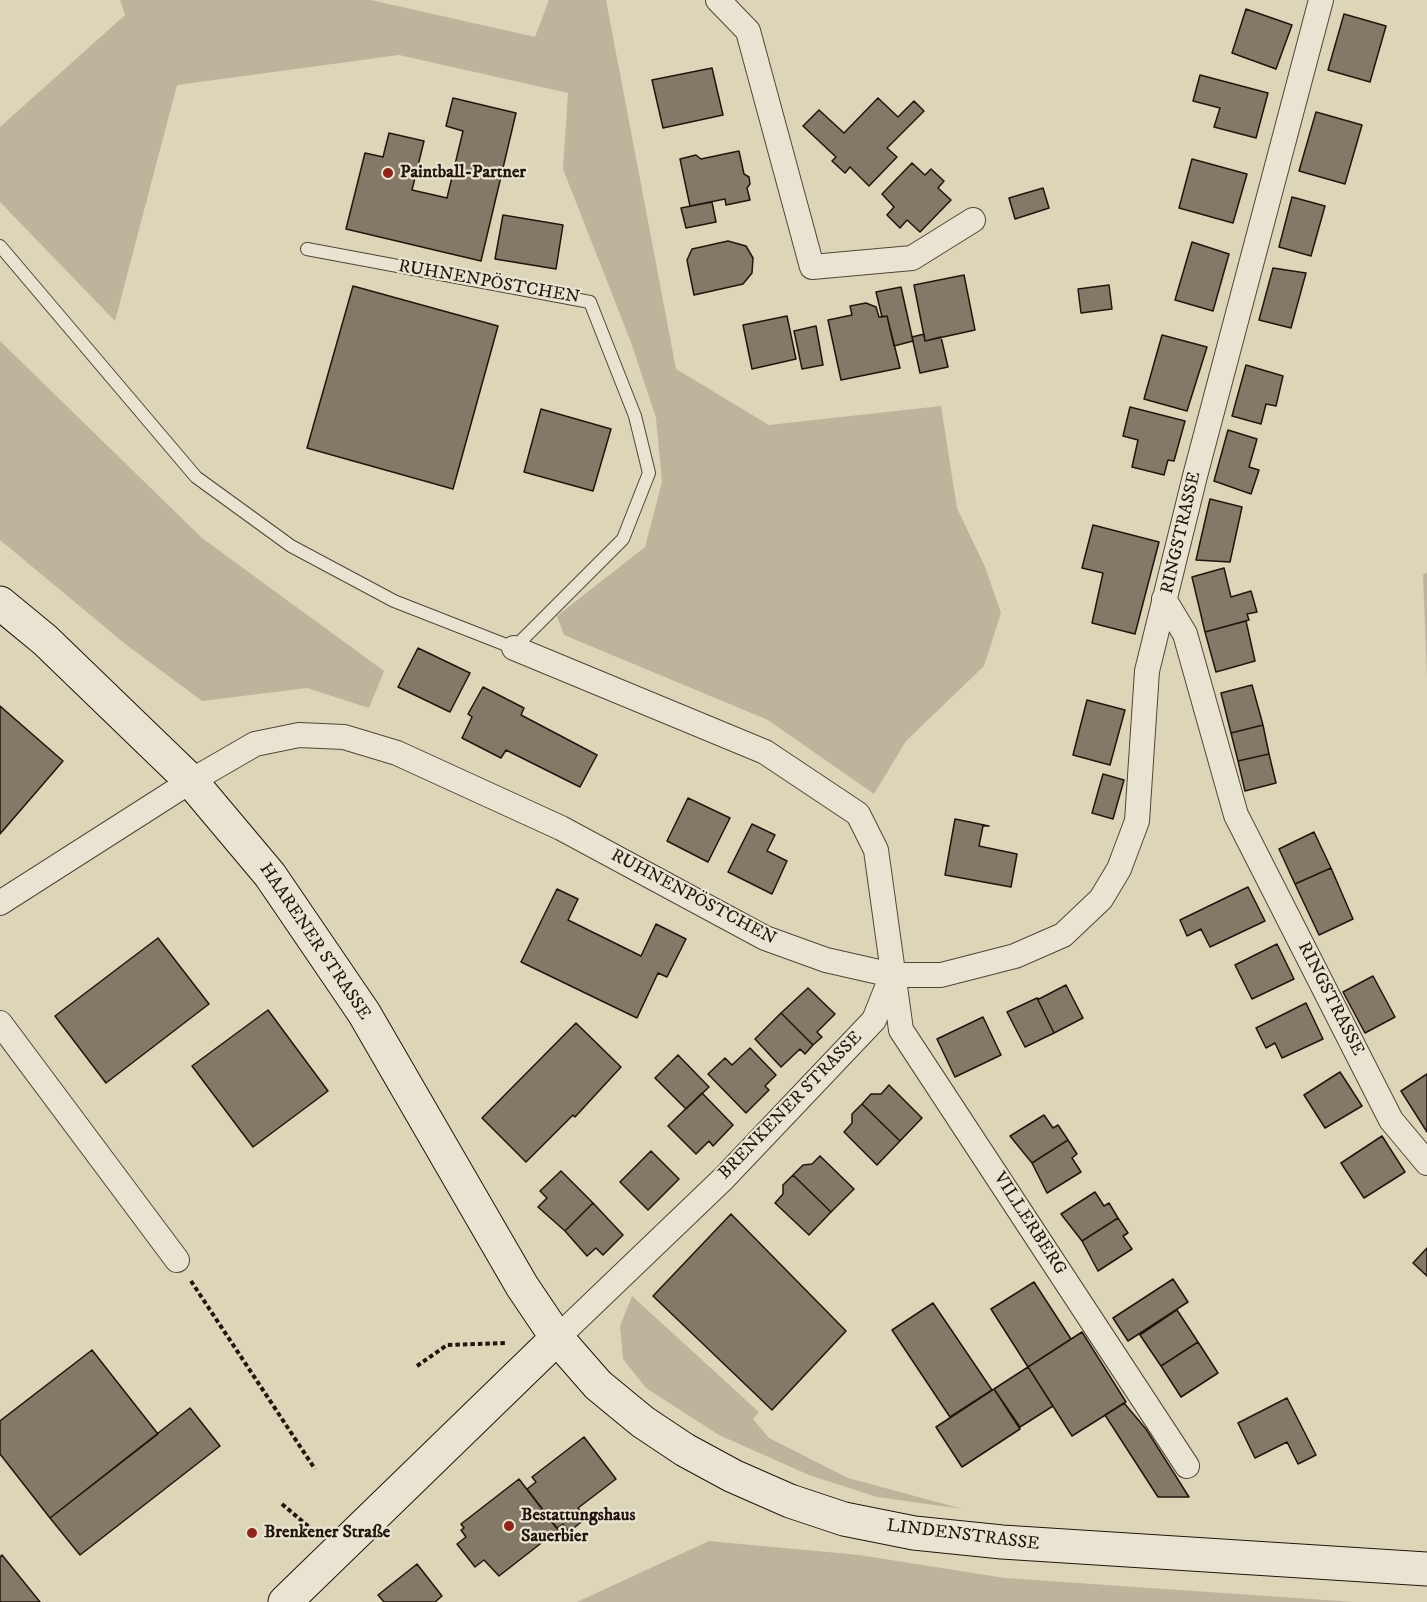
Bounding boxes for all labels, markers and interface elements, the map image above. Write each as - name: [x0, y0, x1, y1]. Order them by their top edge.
- place label: Paintball-Partner: [400, 162, 526, 184]
- marker: Paintball-Partner: [381, 166, 395, 180]
- street label: RUHNENPÖSTCHEN: [397, 256, 581, 310]
- street label: RINGSTRASSE: [1157, 470, 1207, 596]
- street label: RUHNENPÖSTCHEN: [607, 845, 779, 951]
- street label: HAARENER STRASSE: [254, 860, 374, 1024]
- street label: RINGSTRASSE: [1292, 939, 1368, 1059]
- street label: BRENKENER STRASSE: [715, 1027, 867, 1185]
- street label: VILLERBERG: [988, 1169, 1070, 1279]
- place label: Bestattungshaus Sauerbier: [521, 1505, 635, 1547]
- street label: LINDENSTRASSE: [885, 1516, 1041, 1556]
- marker: Bestattungshaus Sauerbier: [502, 1519, 516, 1533]
- place label: Brenkener Straße: [264, 1522, 390, 1544]
- marker: Brenkener Straße: [245, 1526, 259, 1540]

